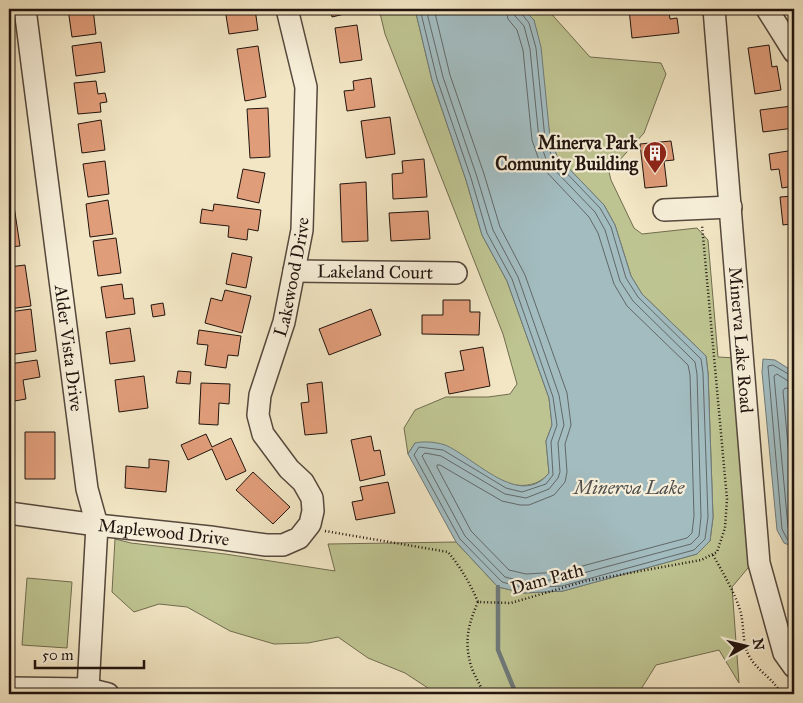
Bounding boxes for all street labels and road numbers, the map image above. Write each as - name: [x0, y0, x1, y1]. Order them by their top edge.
- street label: Lakewood Drive: [269, 217, 313, 340]
- street label: Lakeland Court: [317, 260, 434, 284]
- street label: Minerva Lake Road: [724, 266, 758, 414]
- street label: Alder Vista Drive: [50, 282, 88, 413]
- street label: Maplewood Drive: [97, 514, 231, 551]
- street label: Dam Path: [508, 559, 586, 599]

